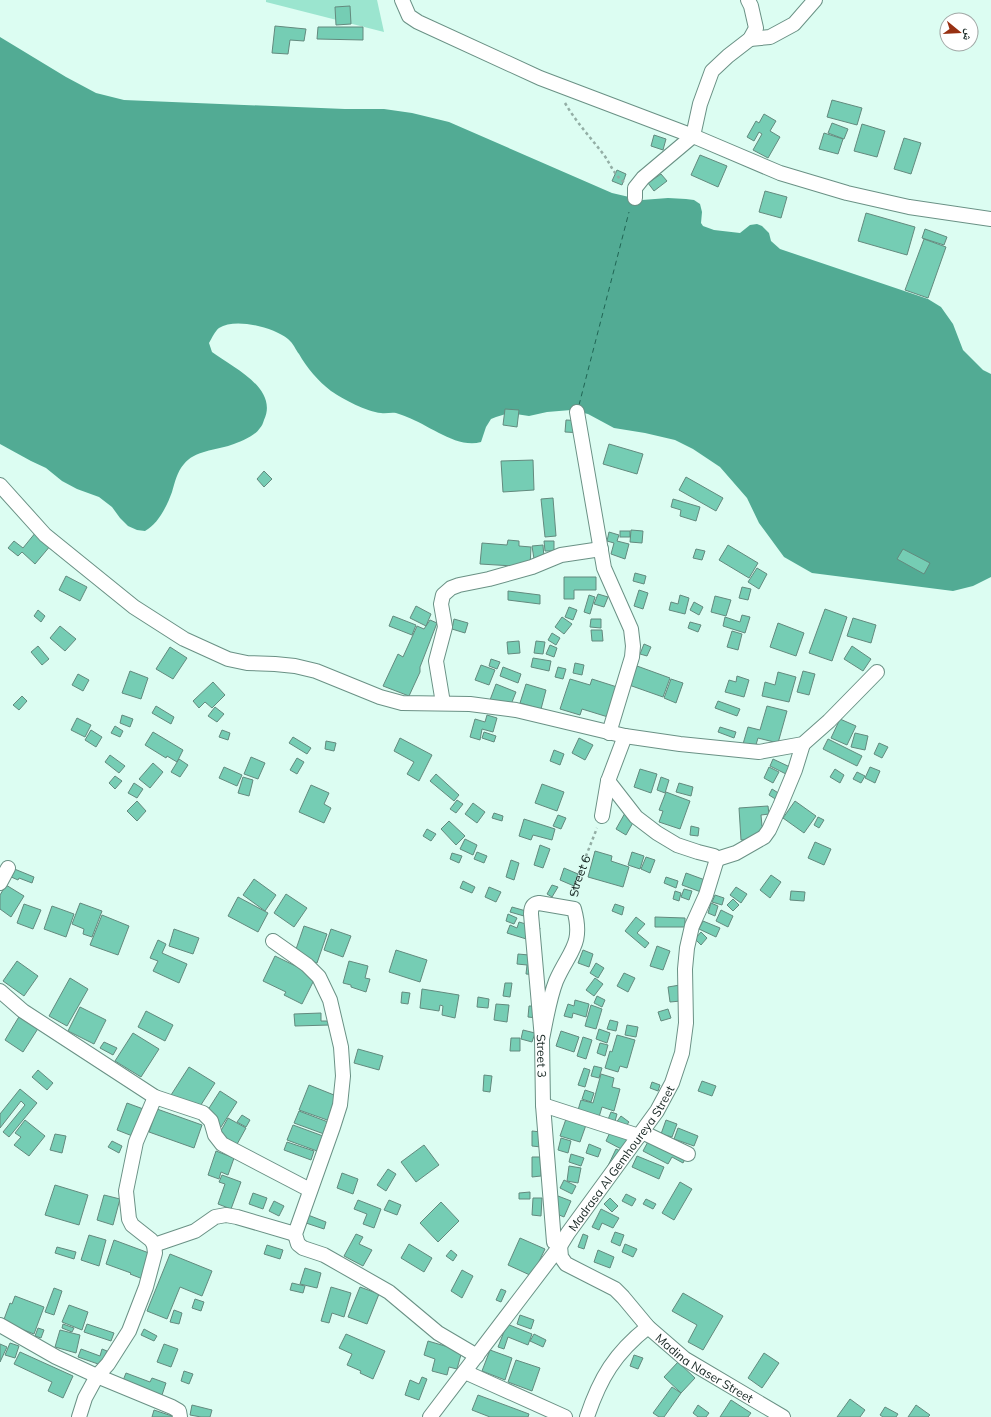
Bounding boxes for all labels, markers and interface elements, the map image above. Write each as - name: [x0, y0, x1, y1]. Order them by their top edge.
- north arrow: [939, 12, 979, 52]
- text: ش: [959, 27, 977, 43]
- street label: Street 6: [565, 853, 593, 898]
- street label: Street 3: [534, 1033, 550, 1078]
- street label: Madrasa Al Gemhoureya Street: [565, 1083, 677, 1234]
- street label: Madina Naser Street: [653, 1330, 756, 1405]

